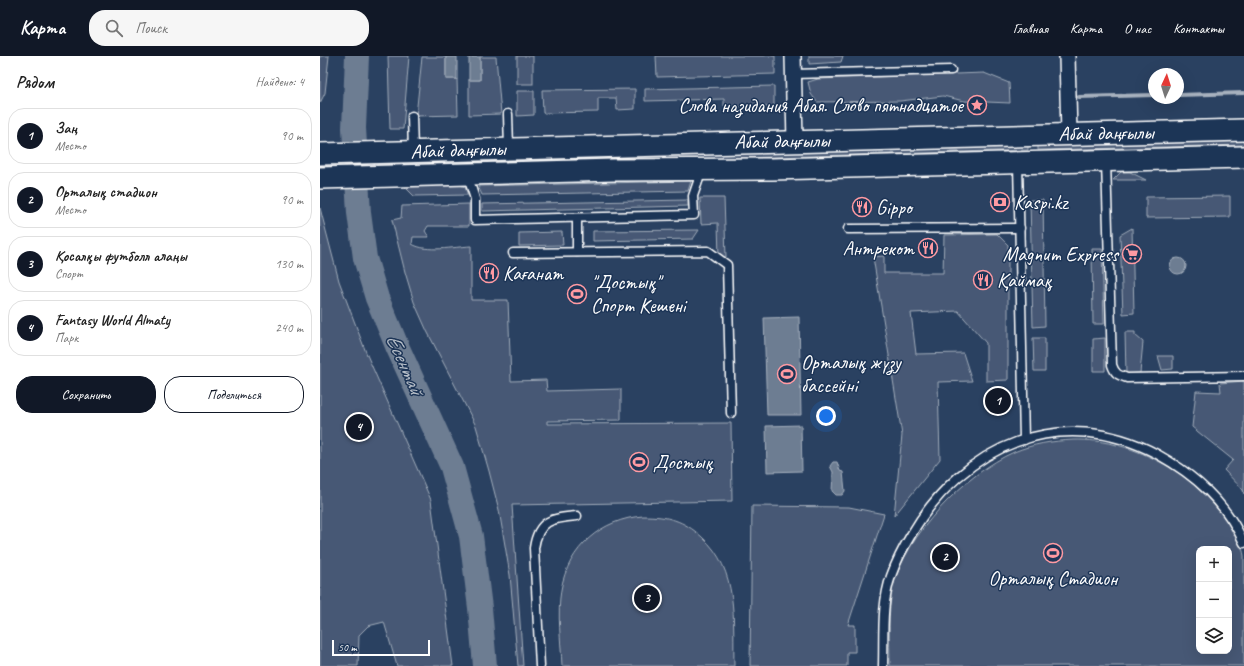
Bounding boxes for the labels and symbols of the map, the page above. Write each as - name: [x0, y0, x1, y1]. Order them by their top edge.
- north arrow: [1148, 68, 1184, 104]
- place label: Слова назидания Абая. Слово пятнадцатое: [679, 93, 964, 119]
- place icon: Слова назидания Абая. Слово пятнадцатое: [966, 94, 988, 116]
- street label: Абай даңғылы: [1058, 120, 1155, 146]
- street label: Абай даңғылы: [734, 128, 831, 154]
- street label: Абай даңғылы: [410, 136, 507, 164]
- place label: Kaspi.kz: [1014, 190, 1069, 215]
- bank icon: Kaspi.kz: [989, 191, 1011, 213]
- place label: Gippo: [876, 195, 914, 220]
- restaurant icon: Gippo: [851, 196, 873, 218]
- place label: Антрекот: [843, 236, 916, 261]
- restaurant icon: Антрекот: [917, 237, 939, 259]
- place label: Magnum Express: [1003, 242, 1120, 267]
- supermarket icon: Magnum Express: [1121, 243, 1143, 265]
- place label: Кағанат: [503, 261, 565, 286]
- restaurant icon: Кағанат: [478, 262, 500, 284]
- place label: Қаймақ: [997, 268, 1052, 293]
- restaurant icon: Қаймақ: [972, 269, 994, 291]
- place label: "Достық" Спорт Кешені: [591, 270, 688, 318]
- sports icon: "Достық" Спорт Кешені: [566, 283, 588, 305]
- water label: Есентай: [380, 330, 431, 402]
- place label: Орталық жүзу бассейні: [801, 350, 903, 398]
- sports icon: Орталық жүзу бассейні: [776, 363, 798, 385]
- pin: 1: [985, 386, 1011, 416]
- your location: [816, 406, 836, 426]
- pin: 4: [346, 412, 372, 442]
- place label: Достық: [653, 450, 713, 475]
- sports icon: Достық: [628, 451, 650, 473]
- pin: 2: [932, 542, 958, 572]
- sports icon: Орталық Стадион: [1042, 542, 1064, 564]
- place label: Орталық Стадион: [989, 566, 1119, 591]
- pin: 3: [634, 583, 660, 613]
- scale bar: [332, 638, 430, 657]

